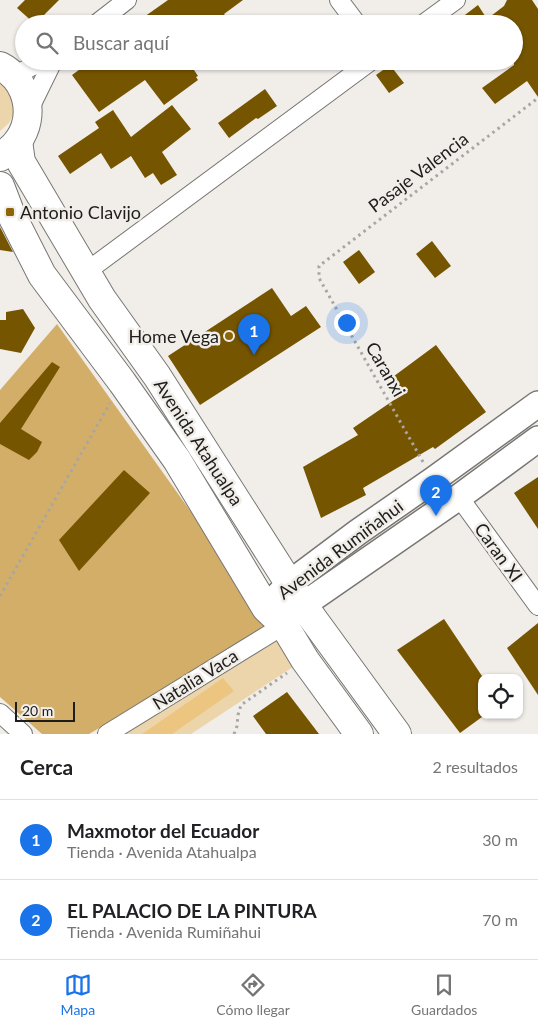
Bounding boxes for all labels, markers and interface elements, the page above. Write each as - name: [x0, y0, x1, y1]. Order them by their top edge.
- search box: [15, 15, 523, 70]
- icon: search: [33, 29, 61, 57]
- text: Buscar aquí: [73, 31, 169, 54]
- street label: Pasaje Valencia: [364, 127, 472, 217]
- place label: Antonio Clavijo: [20, 201, 141, 223]
- marker: Antonio Clavijo: [4, 206, 16, 218]
- your location: [334, 310, 360, 336]
- pin: 1: [238, 314, 270, 355]
- place label: Home Vega: [128, 325, 219, 347]
- marker: Home Vega: [223, 330, 235, 342]
- street label: Caranxi: [362, 338, 410, 400]
- street label: Avenida Atahualpa: [150, 374, 248, 510]
- pin: 2: [420, 475, 452, 516]
- street label: Avenida Rumiñahui: [273, 495, 407, 603]
- street label: Caran XI: [470, 518, 528, 586]
- street label: Natalia Vaca: [148, 644, 242, 714]
- map controls: [478, 674, 523, 719]
- button: locate: [478, 674, 523, 719]
- scale bar: [15, 699, 75, 722]
- text: 20 m: [22, 702, 53, 719]
- text: Cerca: [20, 754, 73, 779]
- text: 2 resultados: [432, 757, 518, 776]
- text: Maxmotor del Ecuador: [67, 819, 259, 842]
- text: 1: [31, 830, 41, 849]
- text: 30 m: [482, 830, 518, 849]
- text: Tienda · Avenida Atahualpa: [67, 842, 257, 861]
- text: EL PALACIO DE LA PINTURA: [67, 899, 317, 922]
- text: 2: [31, 910, 41, 929]
- text: 70 m: [482, 910, 518, 929]
- text: Tienda · Avenida Rumiñahui: [67, 922, 261, 941]
- tab: Mapa: [61, 971, 95, 1018]
- tab: Cómo llegar: [216, 971, 290, 1018]
- tab: Guardados: [411, 971, 477, 1018]

